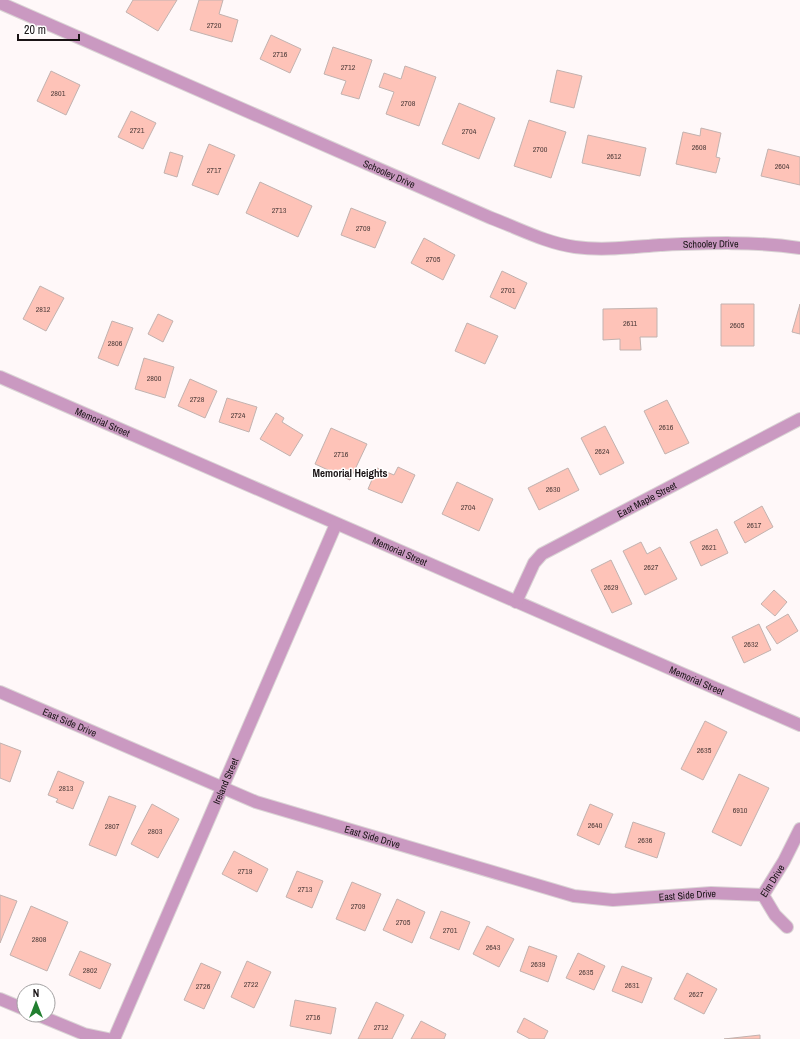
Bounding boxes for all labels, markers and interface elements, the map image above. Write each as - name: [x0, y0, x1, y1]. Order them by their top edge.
- scale bar: [18, 16, 79, 42]
- house number: 2720: [207, 20, 222, 30]
- text: 20 m: [24, 22, 46, 38]
- house number: 2716: [273, 49, 288, 59]
- house number: 2712: [341, 62, 356, 72]
- house number: 2801: [51, 88, 66, 98]
- house number: 2708: [401, 98, 416, 108]
- house number: 2721: [130, 125, 145, 135]
- house number: 2704: [462, 126, 477, 136]
- house number: 2608: [692, 142, 707, 152]
- house number: 2700: [533, 144, 548, 154]
- house number: 2612: [607, 151, 622, 161]
- street label: Schooley Drive: [361, 157, 418, 191]
- house number: 2604: [775, 161, 790, 171]
- house number: 2717: [207, 165, 222, 175]
- house number: 2713: [272, 205, 287, 215]
- house number: 2709: [356, 223, 371, 233]
- street label: Schooley Drive: [683, 237, 739, 251]
- house number: 2705: [426, 254, 441, 264]
- house number: 2701: [501, 285, 516, 295]
- house number: 2812: [36, 304, 51, 314]
- house number: 2611: [623, 318, 637, 328]
- house number: 2605: [730, 320, 745, 330]
- house number: 2806: [108, 338, 123, 348]
- house number: 2800: [147, 373, 162, 383]
- house number: 2728: [190, 394, 205, 404]
- street label: Memorial Street: [73, 405, 133, 440]
- house number: 2724: [231, 410, 246, 420]
- house number: 2616: [659, 422, 674, 432]
- house number: 2624: [595, 446, 610, 456]
- house number: 2716: [334, 449, 349, 459]
- district label: Memorial Heights: [312, 466, 388, 480]
- street label: East Maple Street: [615, 479, 679, 521]
- house number: 2630: [546, 484, 561, 494]
- house number: 2704: [461, 502, 476, 512]
- house number: 2617: [747, 520, 762, 530]
- street label: Memorial Street: [370, 534, 430, 569]
- house number: 2621: [702, 542, 717, 552]
- house number: 2627: [644, 562, 659, 572]
- house number: 2629: [604, 582, 619, 592]
- house number: 2632: [744, 639, 759, 649]
- street label: Memorial Street: [667, 663, 727, 699]
- street label: East Side Drive: [41, 705, 99, 740]
- house number: 2635: [697, 745, 712, 755]
- street label: Ireland Street: [210, 755, 242, 806]
- house number: 2813: [59, 783, 74, 793]
- house number: 6910: [733, 805, 748, 815]
- house number: 2640: [588, 820, 603, 830]
- house number: 2807: [105, 821, 120, 831]
- street label: East Side Drive: [343, 823, 402, 851]
- house number: 2803: [148, 826, 163, 836]
- house number: 2636: [638, 835, 653, 845]
- street label: Elm Drive: [757, 862, 788, 900]
- house number: 2719: [238, 866, 253, 876]
- house number: 2713: [298, 884, 313, 894]
- street label: East Side Drive: [658, 887, 717, 904]
- house number: 2709: [351, 901, 366, 911]
- house number: 2705: [396, 917, 411, 927]
- house number: 2701: [443, 925, 458, 935]
- house number: 2808: [32, 934, 47, 944]
- house number: 2643: [486, 942, 501, 952]
- house number: 2639: [531, 959, 546, 969]
- house number: 2802: [83, 965, 98, 975]
- house number: 2635: [579, 967, 594, 977]
- house number: 2722: [244, 979, 259, 989]
- house number: 2631: [625, 980, 640, 990]
- house number: 2726: [196, 981, 211, 991]
- north arrow: [16, 983, 56, 1023]
- text: N: [33, 986, 39, 1000]
- house number: 2627: [689, 989, 704, 999]
- house number: 2716: [306, 1012, 321, 1022]
- house number: 2712: [374, 1022, 389, 1032]

